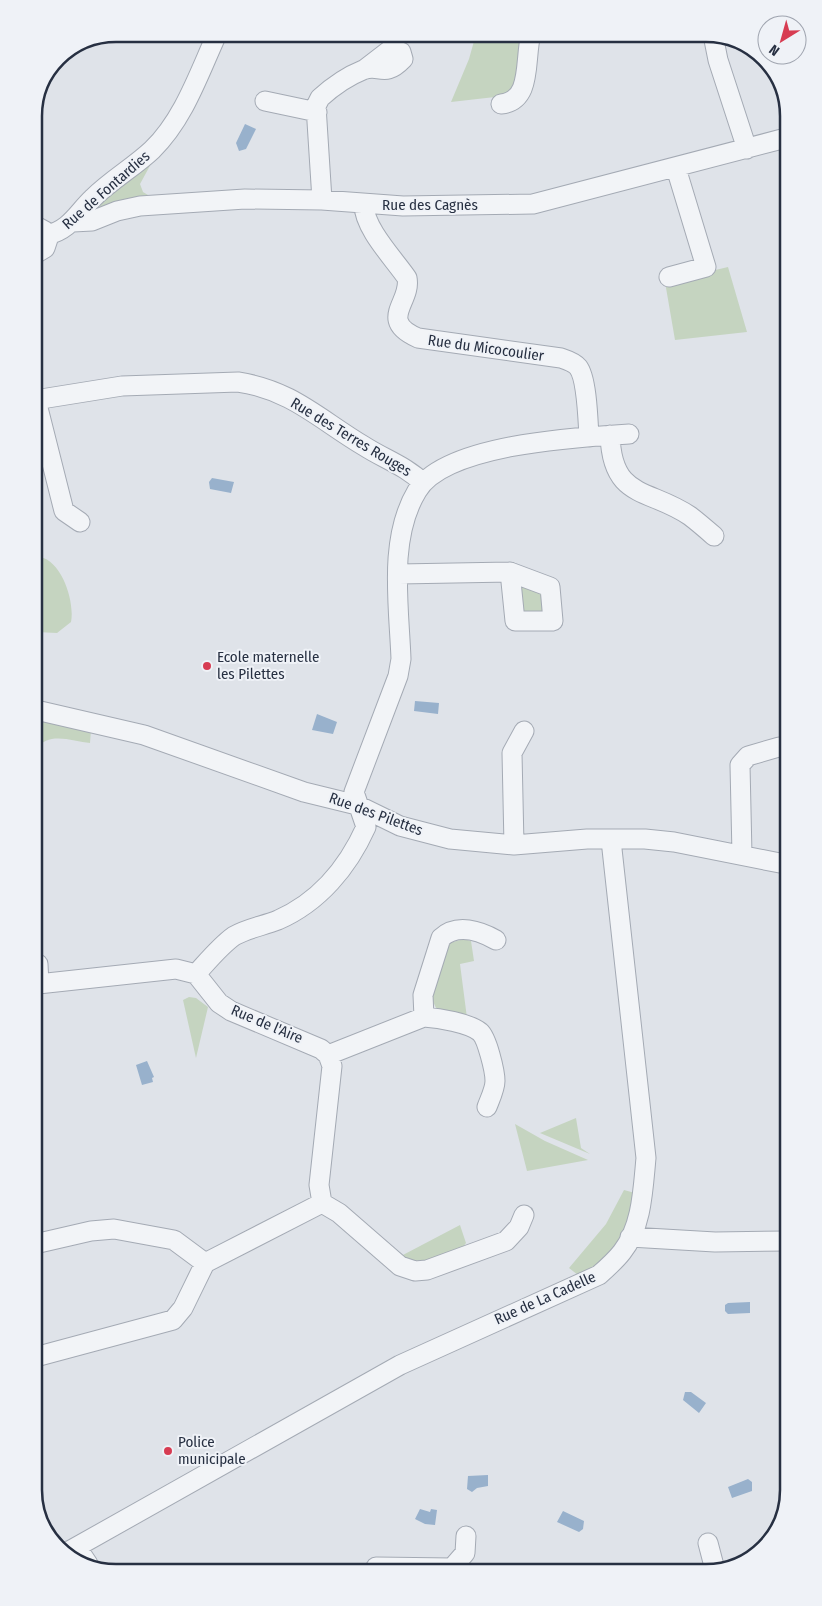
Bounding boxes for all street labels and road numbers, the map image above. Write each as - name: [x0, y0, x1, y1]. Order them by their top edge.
- street label: Rue de Fontardies: [58, 147, 154, 233]
- street label: Rue des Cagnès: [382, 196, 478, 214]
- street label: Rue du Micocoulier: [427, 331, 546, 365]
- street label: Rue des Terres Rouges: [287, 394, 415, 480]
- street label: Rue des Pilettes: [327, 789, 425, 839]
- street label: Rue de l'Aire: [228, 1001, 306, 1047]
- street label: Rue de La Cadelle: [492, 1268, 598, 1328]

